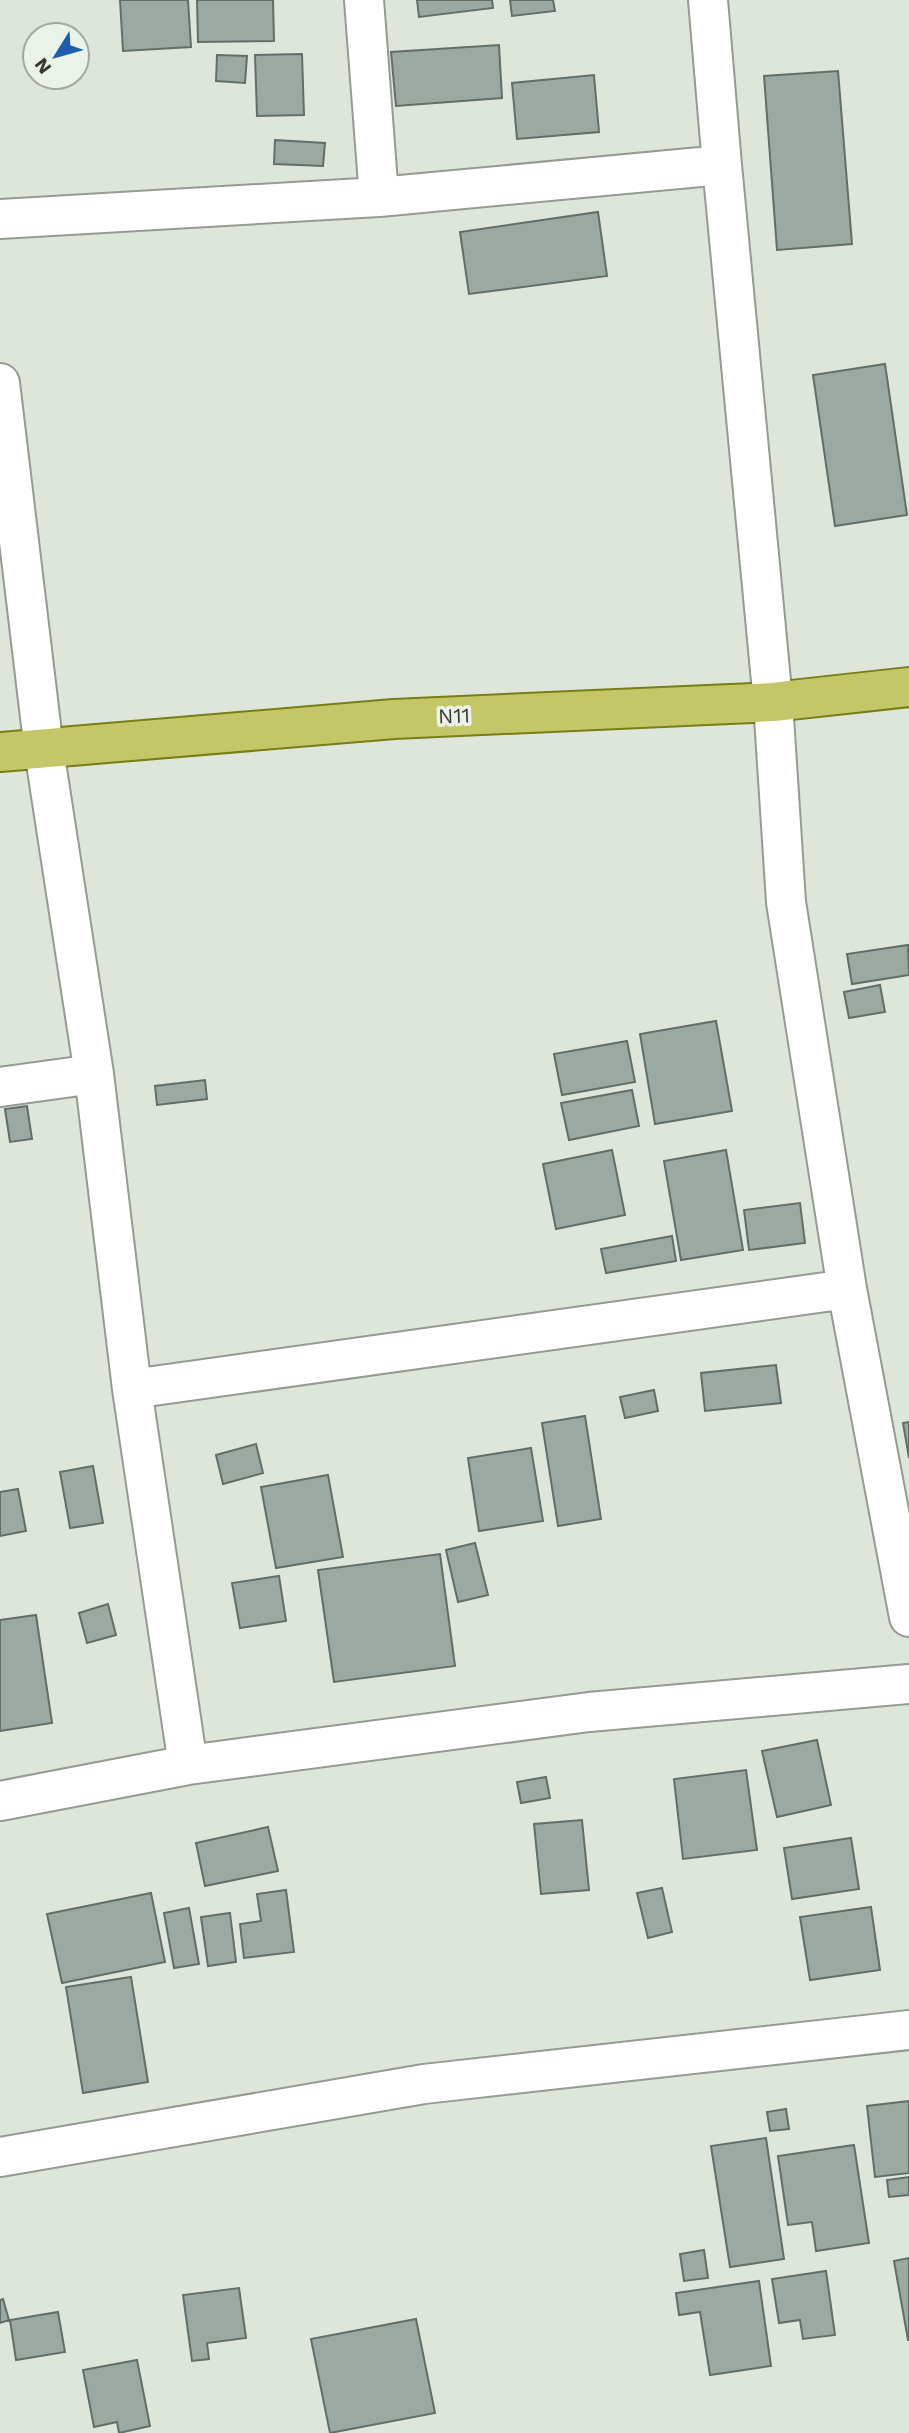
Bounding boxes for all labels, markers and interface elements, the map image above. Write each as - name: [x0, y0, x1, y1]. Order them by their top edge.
- north arrow: [21, 21, 91, 91]
- text: N: [29, 53, 56, 78]
- street label: N11: [438, 702, 470, 729]

